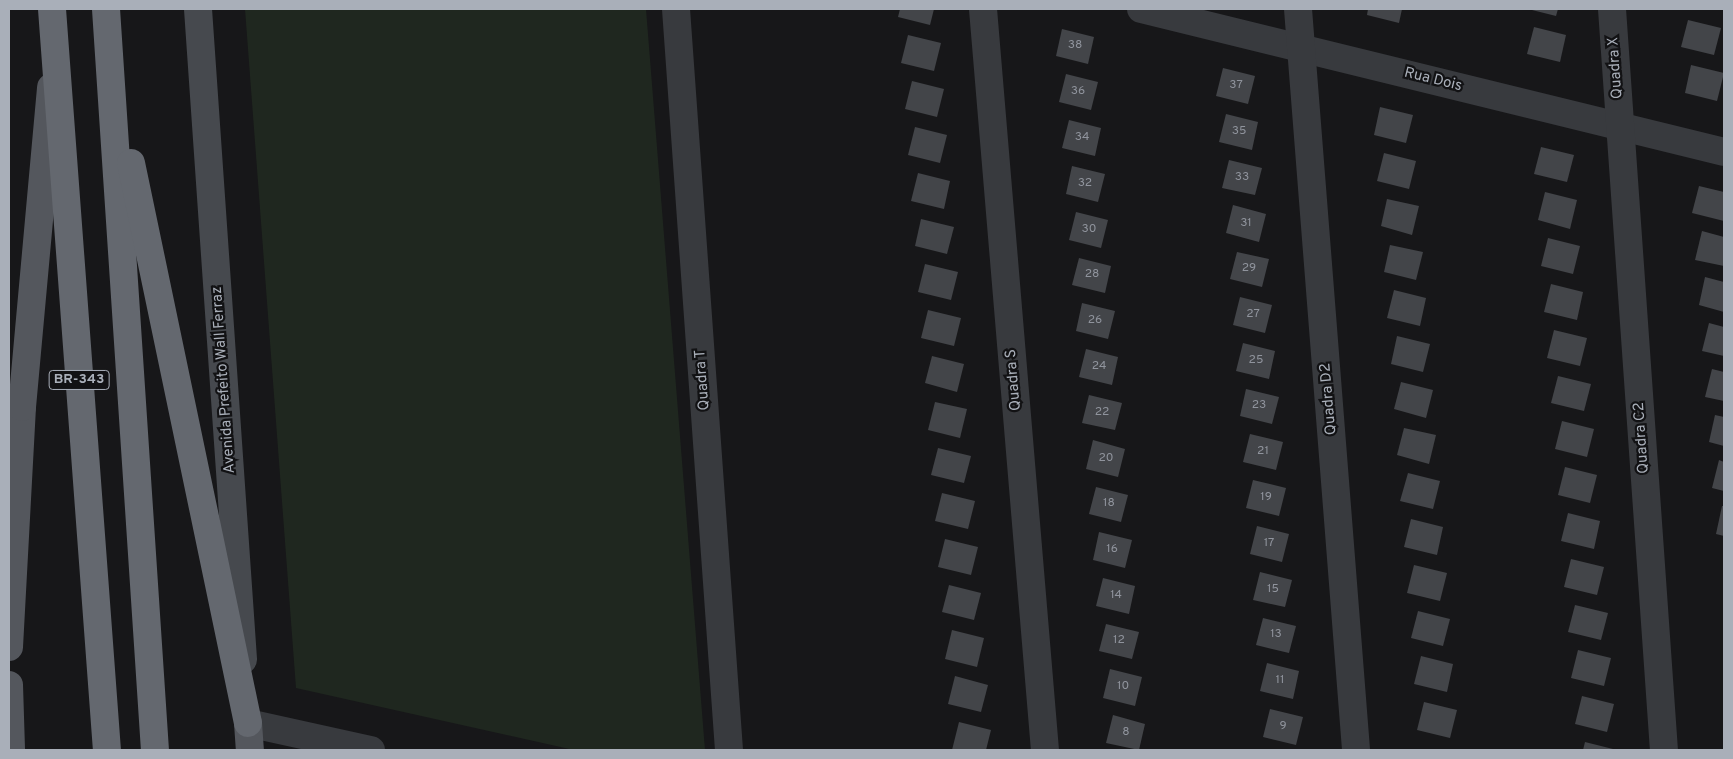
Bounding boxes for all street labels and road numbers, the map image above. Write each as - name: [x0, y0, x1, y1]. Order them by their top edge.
- street label: Quadra X: [1605, 36, 1627, 100]
- street label: Rua Dois: [1402, 64, 1464, 96]
- street label: Avenida Prefeito Wall Ferraz: [208, 286, 240, 474]
- street label: Quadra S: [1002, 348, 1026, 412]
- street label: Quadra T: [692, 349, 714, 411]
- street label: Quadra D2: [1317, 362, 1341, 436]
- road number: BR-343: [48, 368, 110, 392]
- street label: Quadra C2: [1631, 402, 1653, 474]

